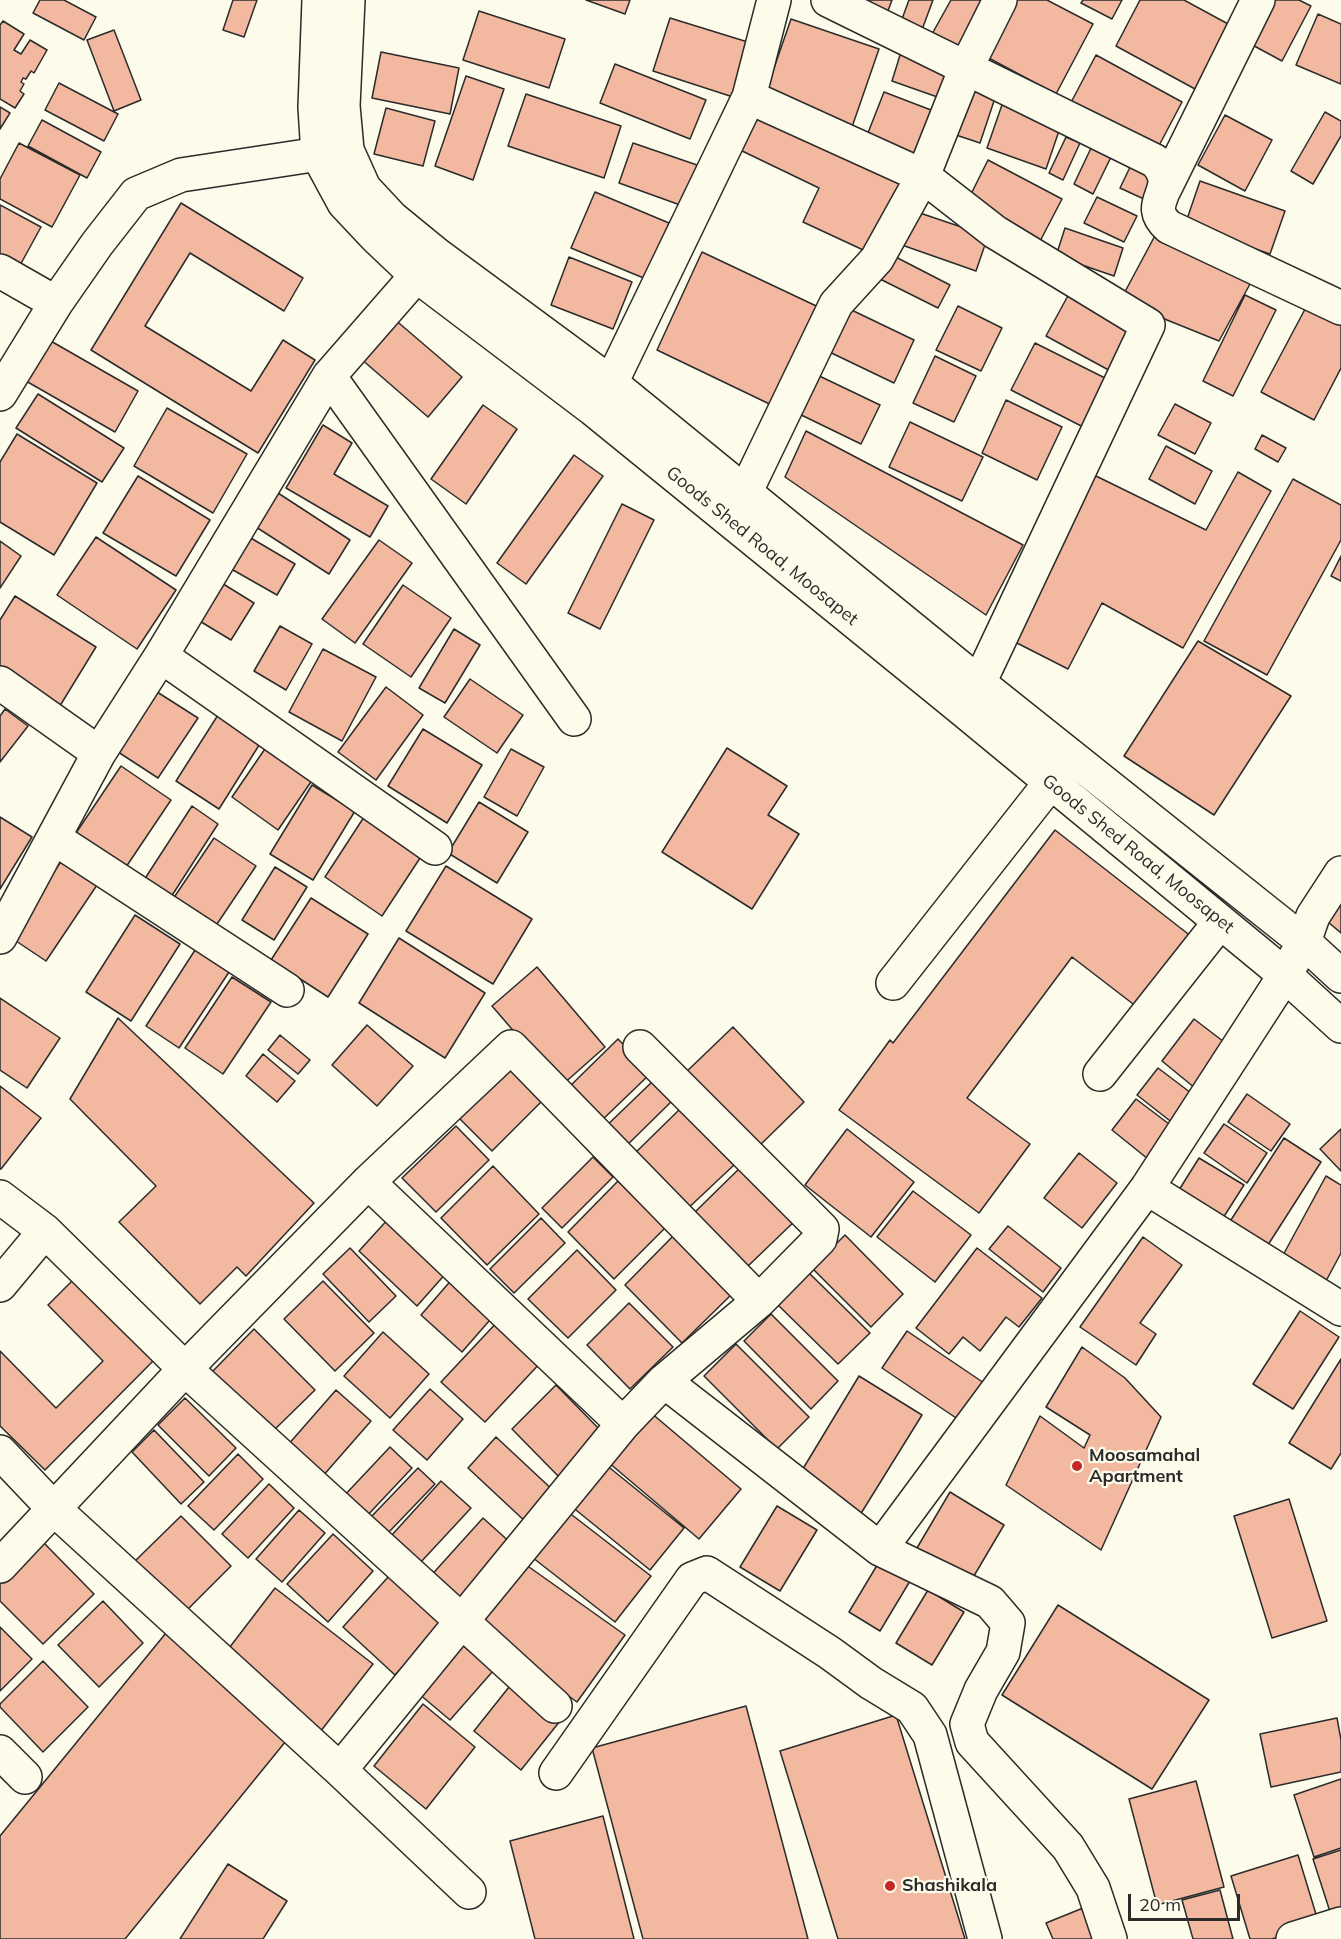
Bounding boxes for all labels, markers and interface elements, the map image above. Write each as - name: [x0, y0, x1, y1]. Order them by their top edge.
- street label: Goods Shed Road, Moosapet: [662, 462, 862, 630]
- street label: Goods Shed Road, Moosapet: [1038, 770, 1238, 938]
- place label: Moosamahal Apartment: [1089, 1445, 1200, 1488]
- marker: Moosamahal Apartment: [1070, 1459, 1084, 1473]
- place label: Shashikala: [902, 1875, 997, 1897]
- marker: Shashikala: [883, 1879, 897, 1893]
- scale bar: [1131, 1882, 1244, 1920]
- text: 20 m: [1139, 1893, 1181, 1916]

